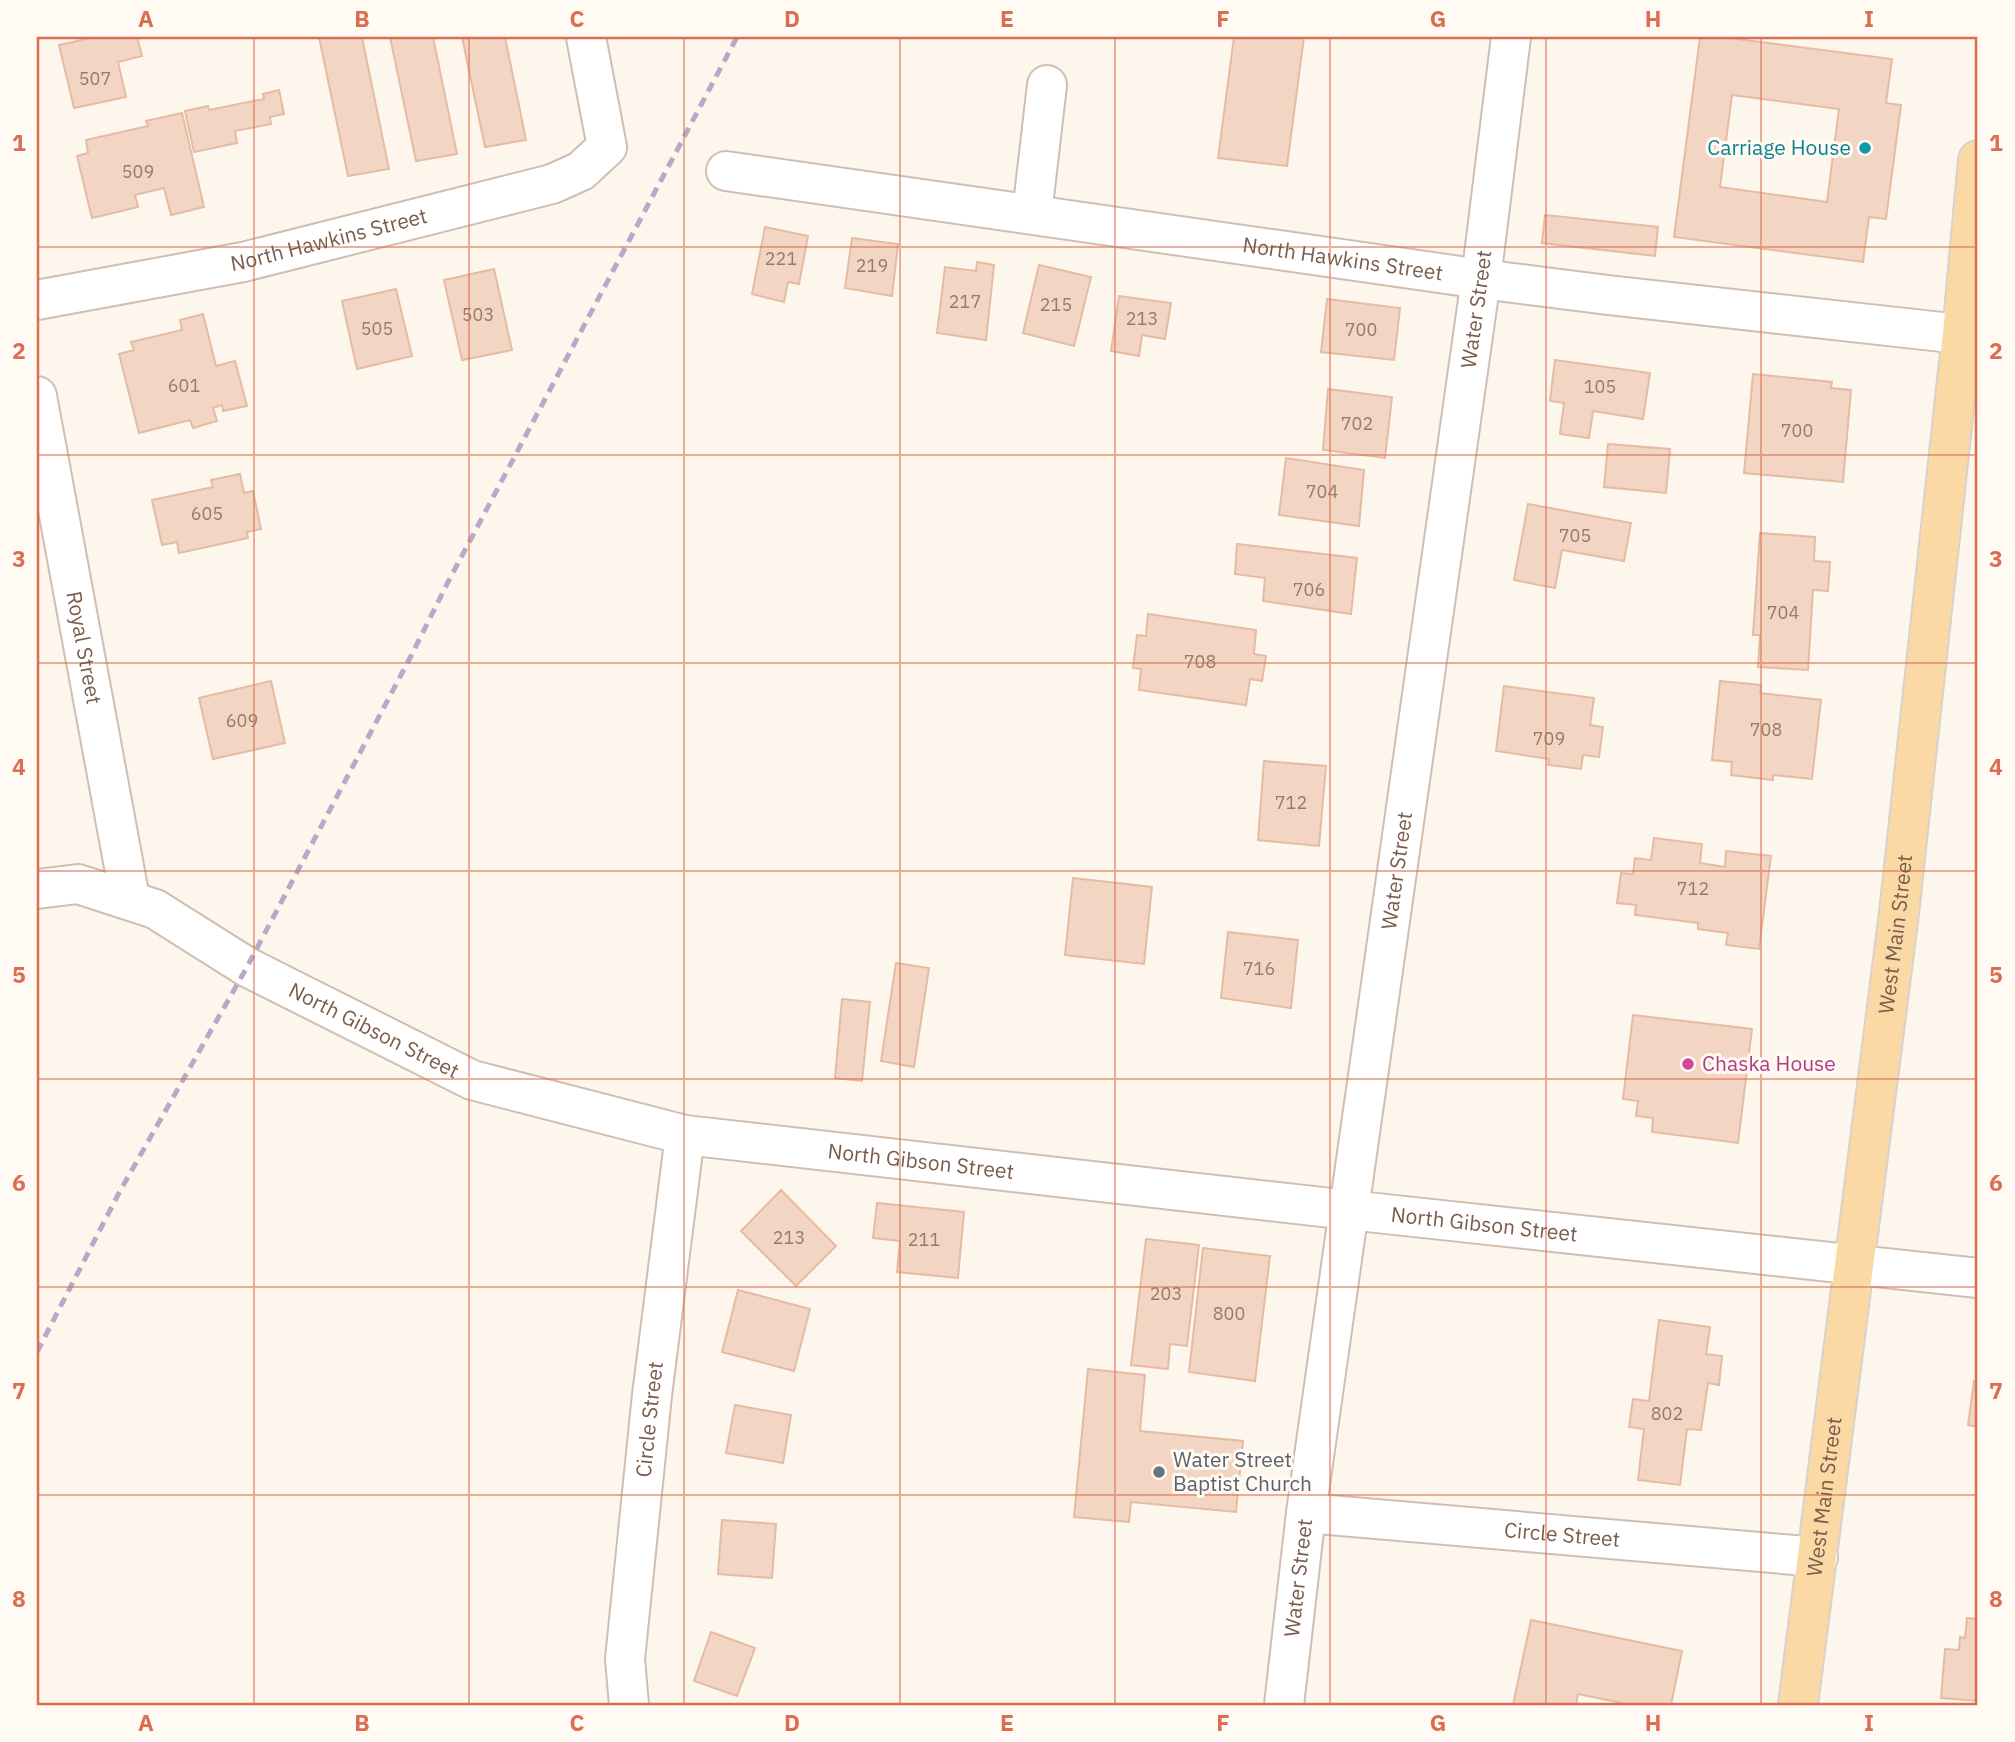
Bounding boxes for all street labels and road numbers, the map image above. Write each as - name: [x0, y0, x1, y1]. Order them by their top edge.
- street label: North Hawkins Street: [228, 201, 430, 277]
- street label: North Hawkins Street: [1241, 230, 1445, 286]
- street label: Water Street: [1454, 249, 1497, 370]
- street label: Royal Street: [60, 589, 109, 706]
- street label: Water Street: [1374, 810, 1418, 931]
- street label: West Main Street: [1871, 853, 1918, 1015]
- street label: North Gibson Street: [284, 975, 464, 1084]
- street label: North Gibson Street: [826, 1136, 1015, 1185]
- street label: North Gibson Street: [1390, 1200, 1579, 1248]
- street label: Circle Street: [629, 1360, 669, 1479]
- street label: West Main Street: [1800, 1415, 1848, 1578]
- street label: Circle Street: [1503, 1515, 1621, 1553]
- street label: Water Street: [1277, 1517, 1318, 1638]

